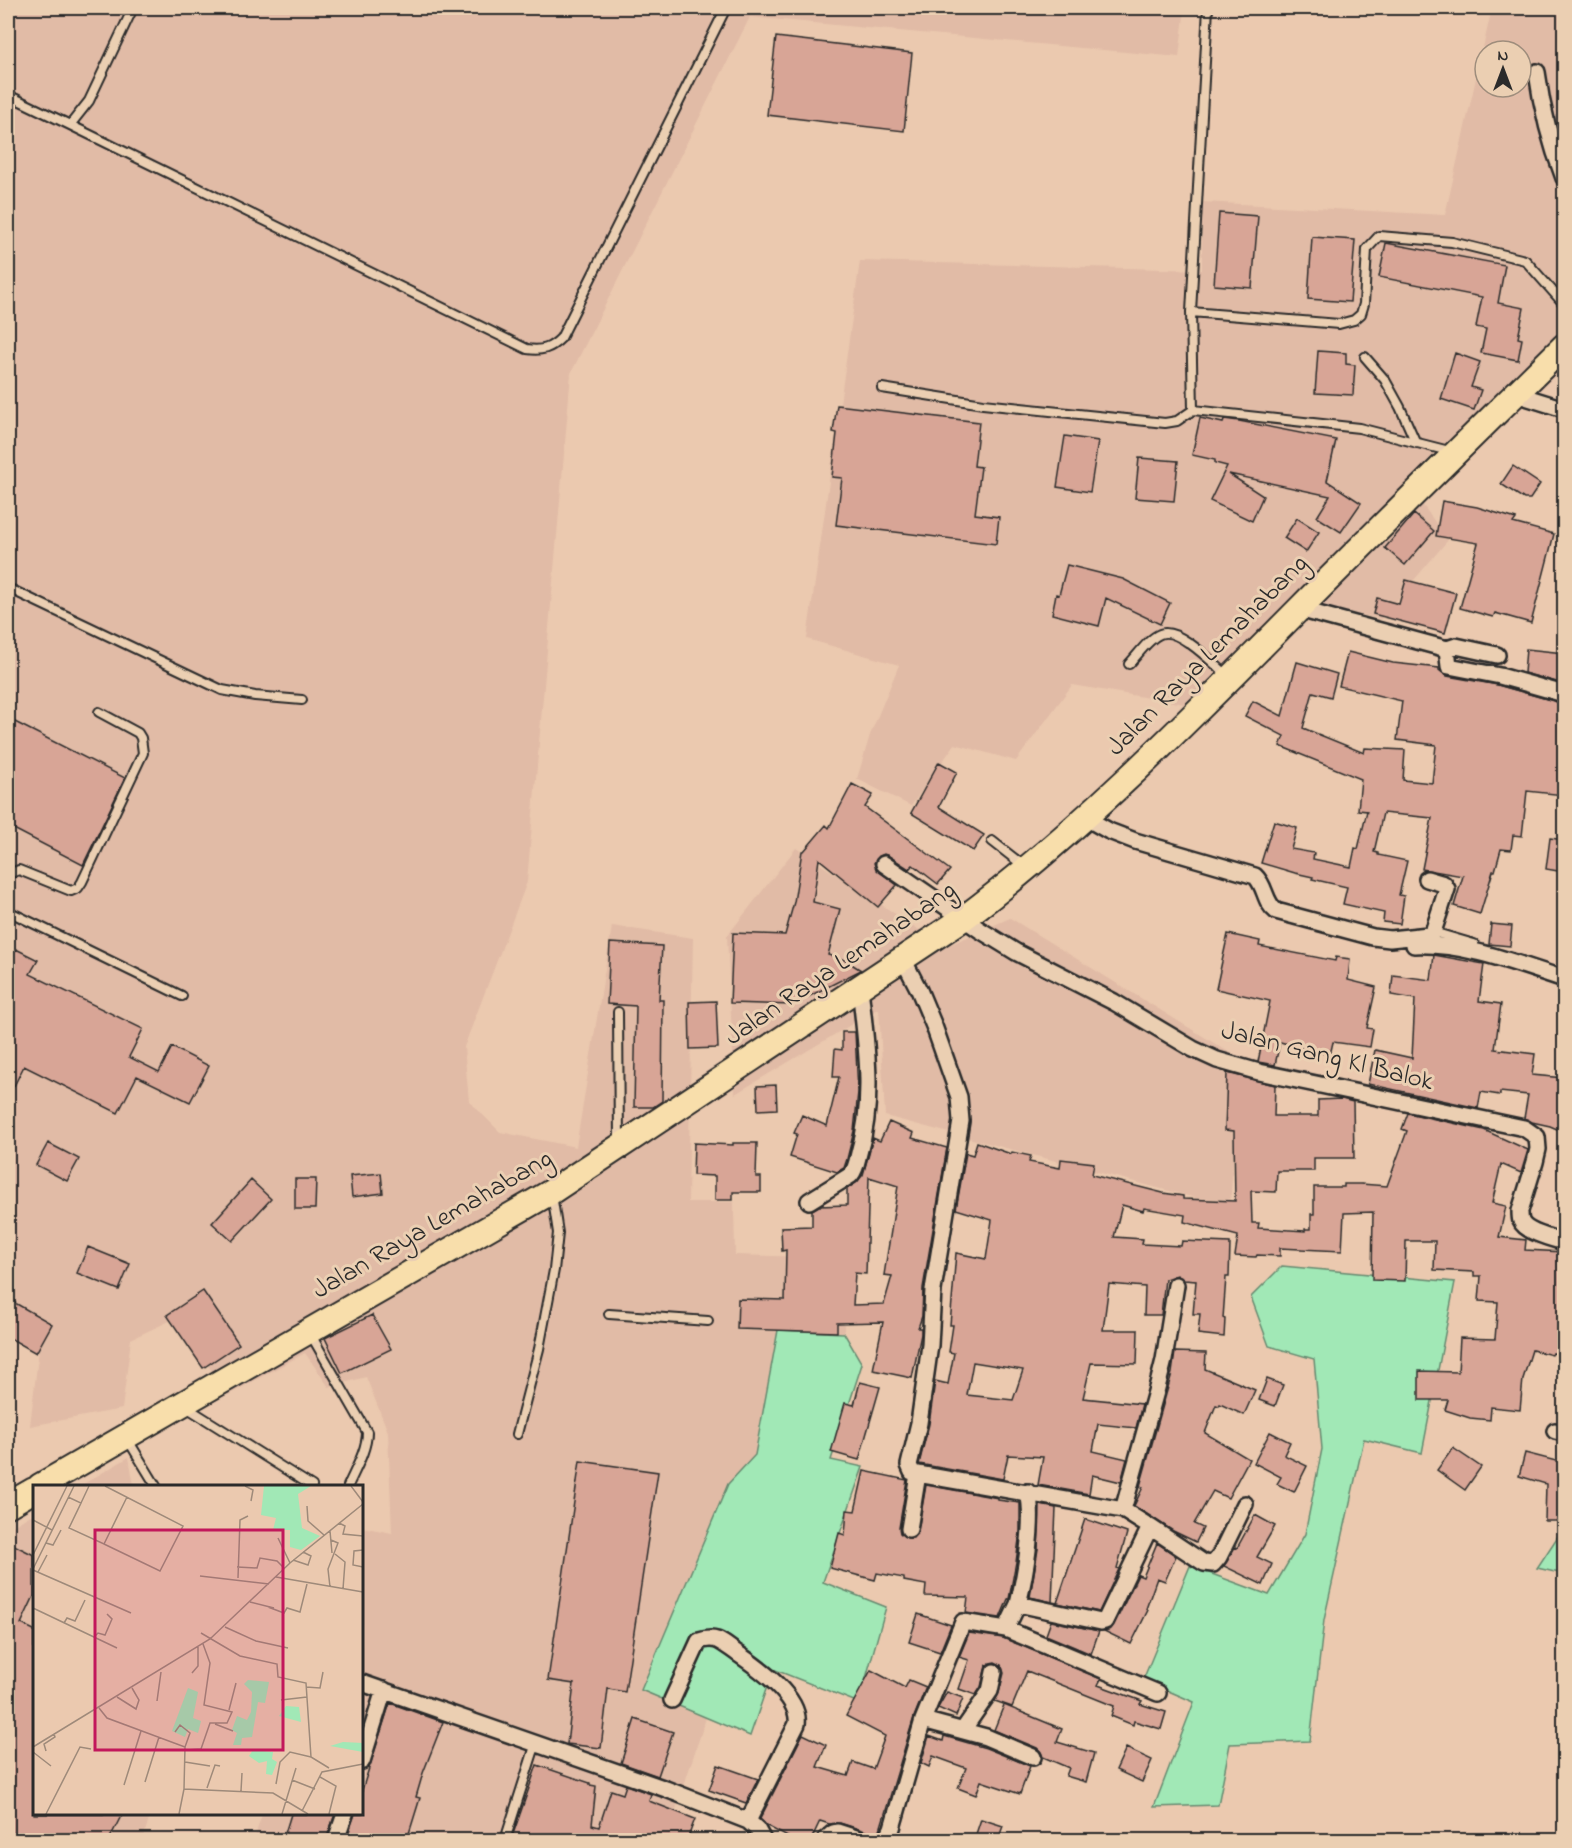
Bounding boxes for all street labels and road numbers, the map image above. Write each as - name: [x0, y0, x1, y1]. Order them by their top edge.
- street label: Jalan Raya Lemahabang: [1098, 546, 1318, 766]
- street label: Jalan Raya Lemahabang: [717, 872, 965, 1056]
- street label: Jalan Gang Kl Balok: [1217, 1012, 1437, 1102]
- street label: Jalan Raya Lemahabang: [305, 1140, 561, 1310]

